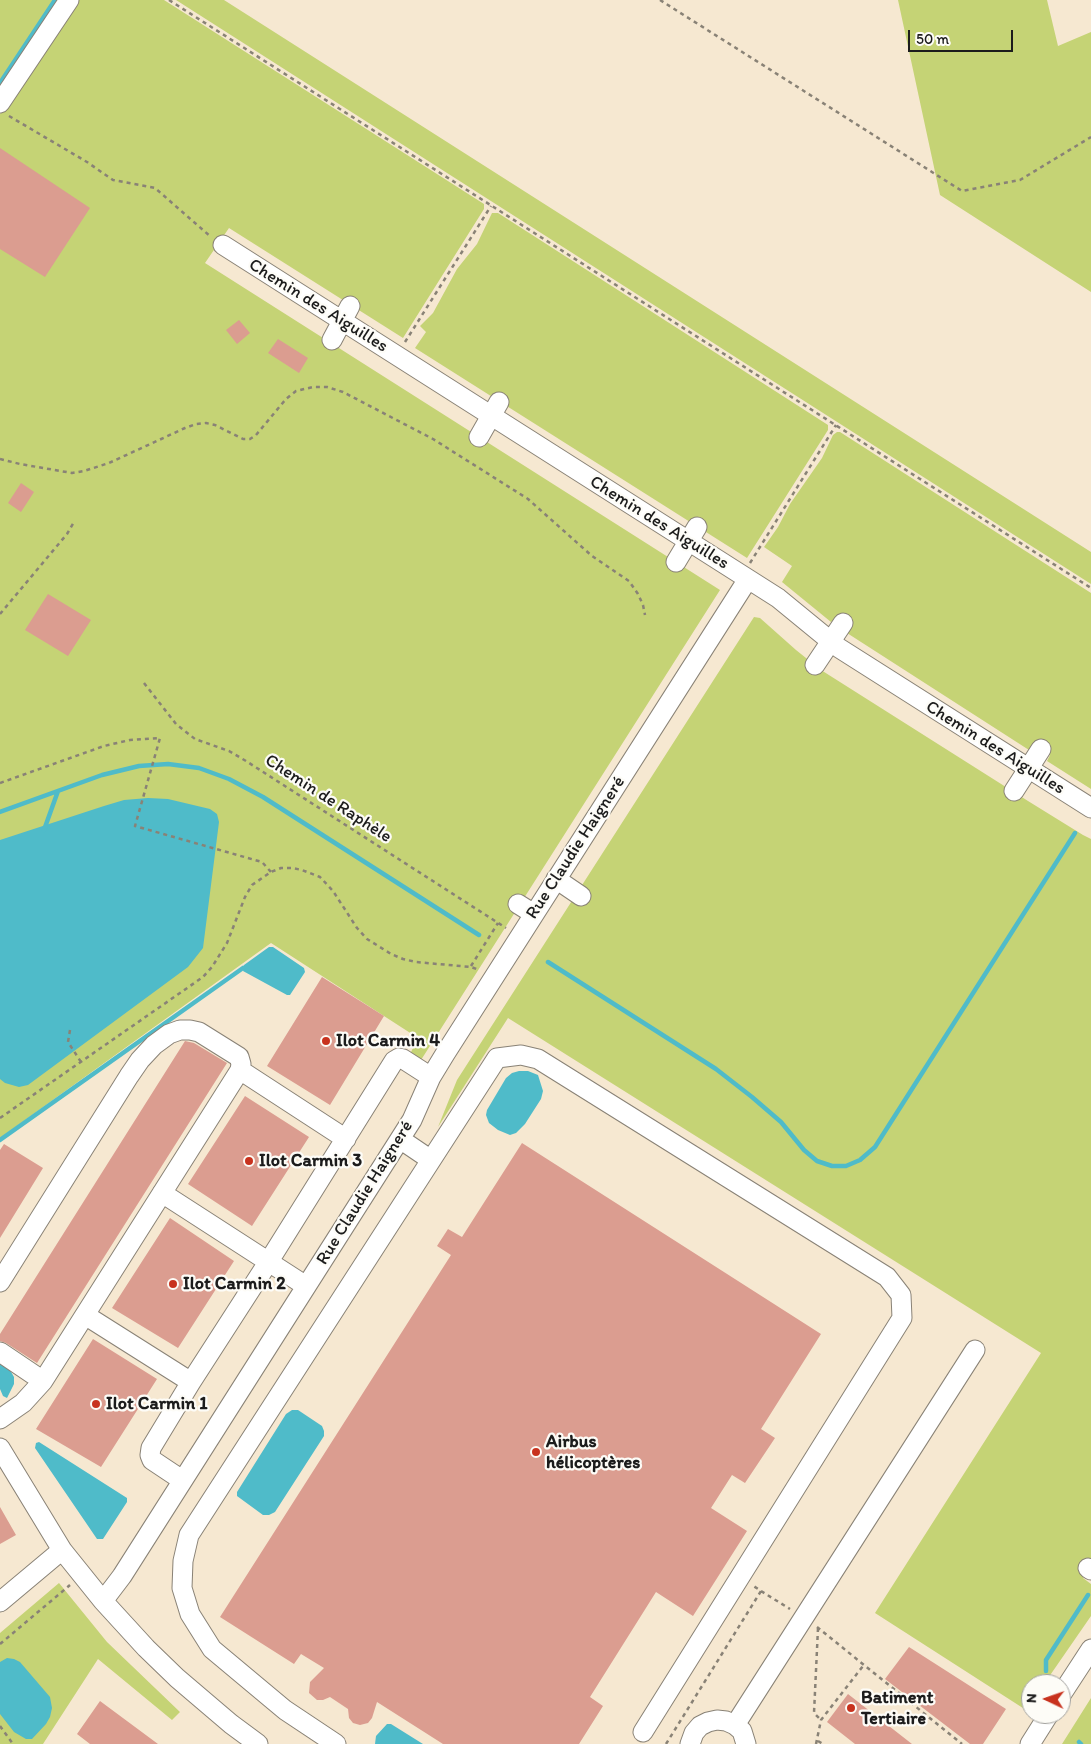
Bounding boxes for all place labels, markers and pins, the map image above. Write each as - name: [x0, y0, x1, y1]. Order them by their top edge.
- place label: Ilot Carmin 4: [336, 1030, 440, 1052]
- marker: Ilot Carmin 4: [320, 1035, 332, 1047]
- place label: Ilot Carmin 3: [259, 1150, 362, 1172]
- marker: Ilot Carmin 3: [243, 1155, 255, 1167]
- place label: Ilot Carmin 2: [183, 1273, 286, 1295]
- marker: Ilot Carmin 2: [167, 1278, 179, 1290]
- place label: Ilot Carmin 1: [106, 1393, 208, 1415]
- marker: Ilot Carmin 1: [90, 1398, 102, 1410]
- place label: Airbus hélicoptères: [546, 1431, 640, 1474]
- marker: Airbus hélicoptères: [530, 1446, 542, 1458]
- place label: Batiment Tertiaire: [861, 1687, 933, 1730]
- marker: Batiment Tertiaire: [845, 1702, 857, 1714]

